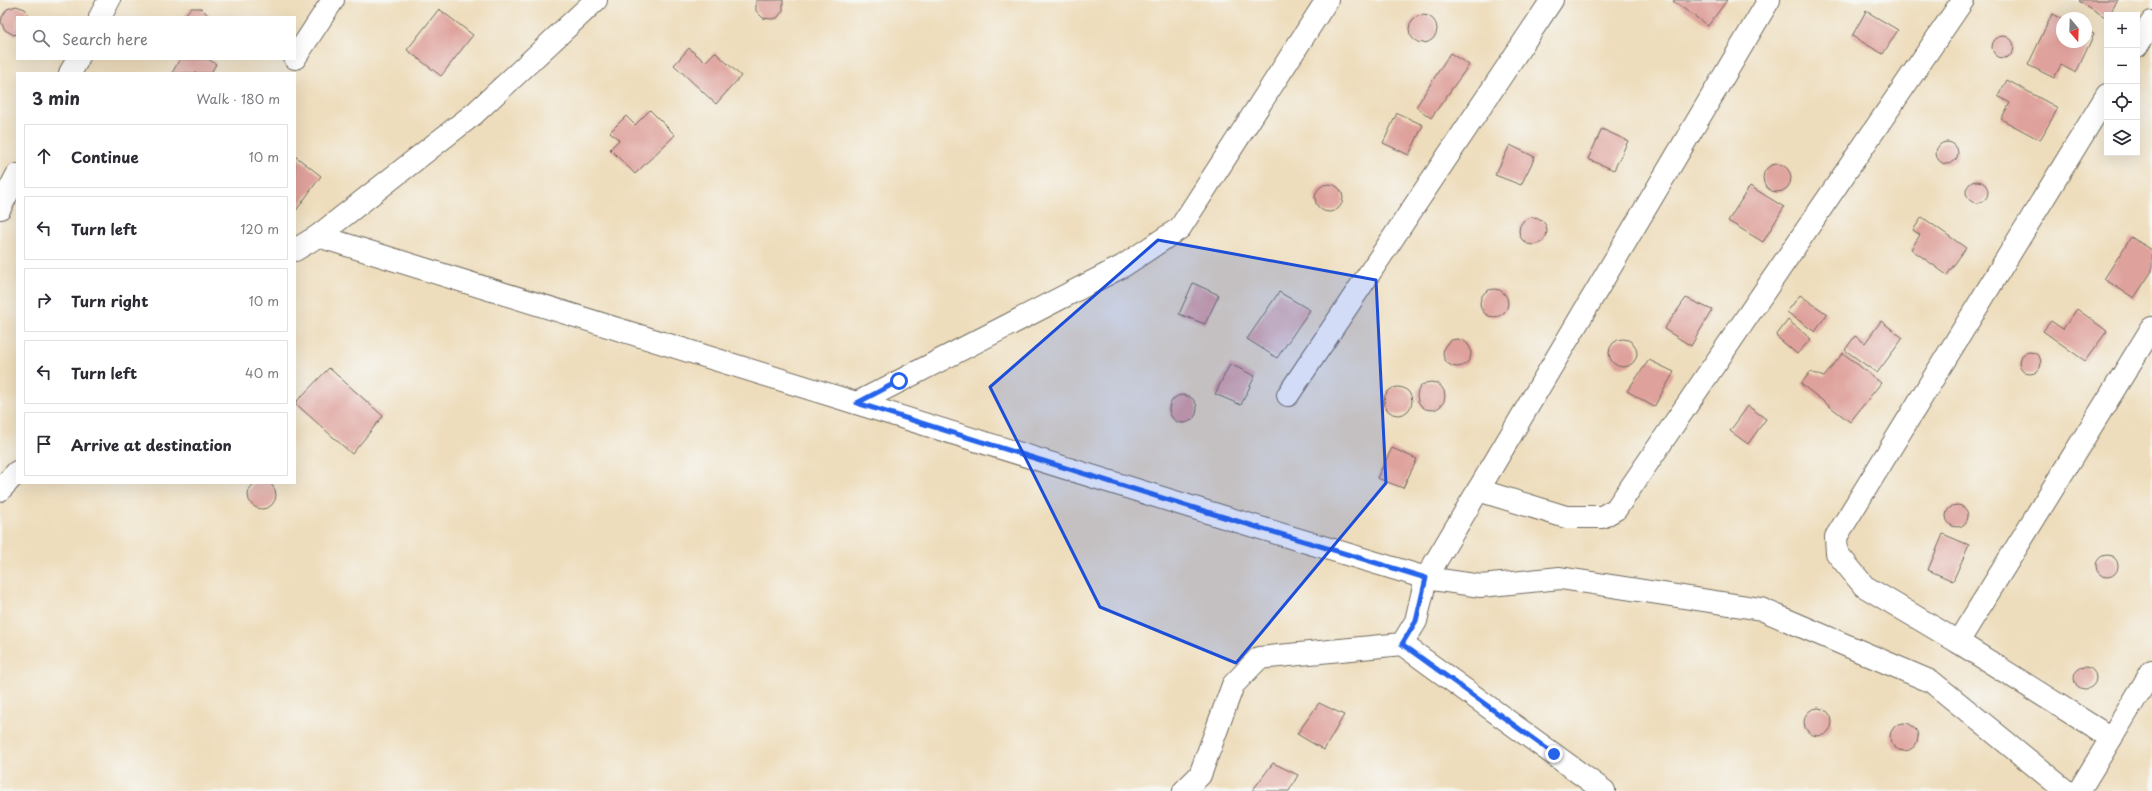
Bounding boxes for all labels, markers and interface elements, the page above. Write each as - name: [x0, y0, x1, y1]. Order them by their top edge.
- north arrow: [2056, 12, 2092, 48]
- map controls: [2104, 12, 2140, 156]
- button: +: [2104, 12, 2140, 48]
- search box: [16, 16, 296, 60]
- icon: search: [30, 27, 52, 49]
- text: Search here: [62, 27, 148, 50]
- button: −: [2104, 48, 2140, 84]
- button: locate: [2104, 84, 2140, 120]
- text: 3 min: [32, 85, 80, 111]
- text: Walk · 180 m: [197, 89, 280, 108]
- button: layers: [2104, 120, 2140, 156]
- icon: ahead: [33, 145, 55, 167]
- text: Continue: [71, 145, 139, 168]
- text: 10 m: [249, 147, 279, 166]
- icon: left: [33, 217, 55, 239]
- text: Turn left: [71, 217, 137, 240]
- text: 120 m: [240, 219, 279, 238]
- icon: right: [33, 289, 55, 311]
- text: Turn right: [71, 289, 148, 312]
- text: 10 m: [249, 291, 279, 310]
- icon: left: [33, 361, 55, 383]
- text: Turn left: [71, 361, 137, 384]
- text: 40 m: [245, 363, 279, 382]
- route start: [890, 372, 908, 390]
- icon: arrive: [33, 433, 55, 455]
- text: Arrive at destination: [71, 433, 232, 456]
- route end: [1545, 745, 1563, 763]

